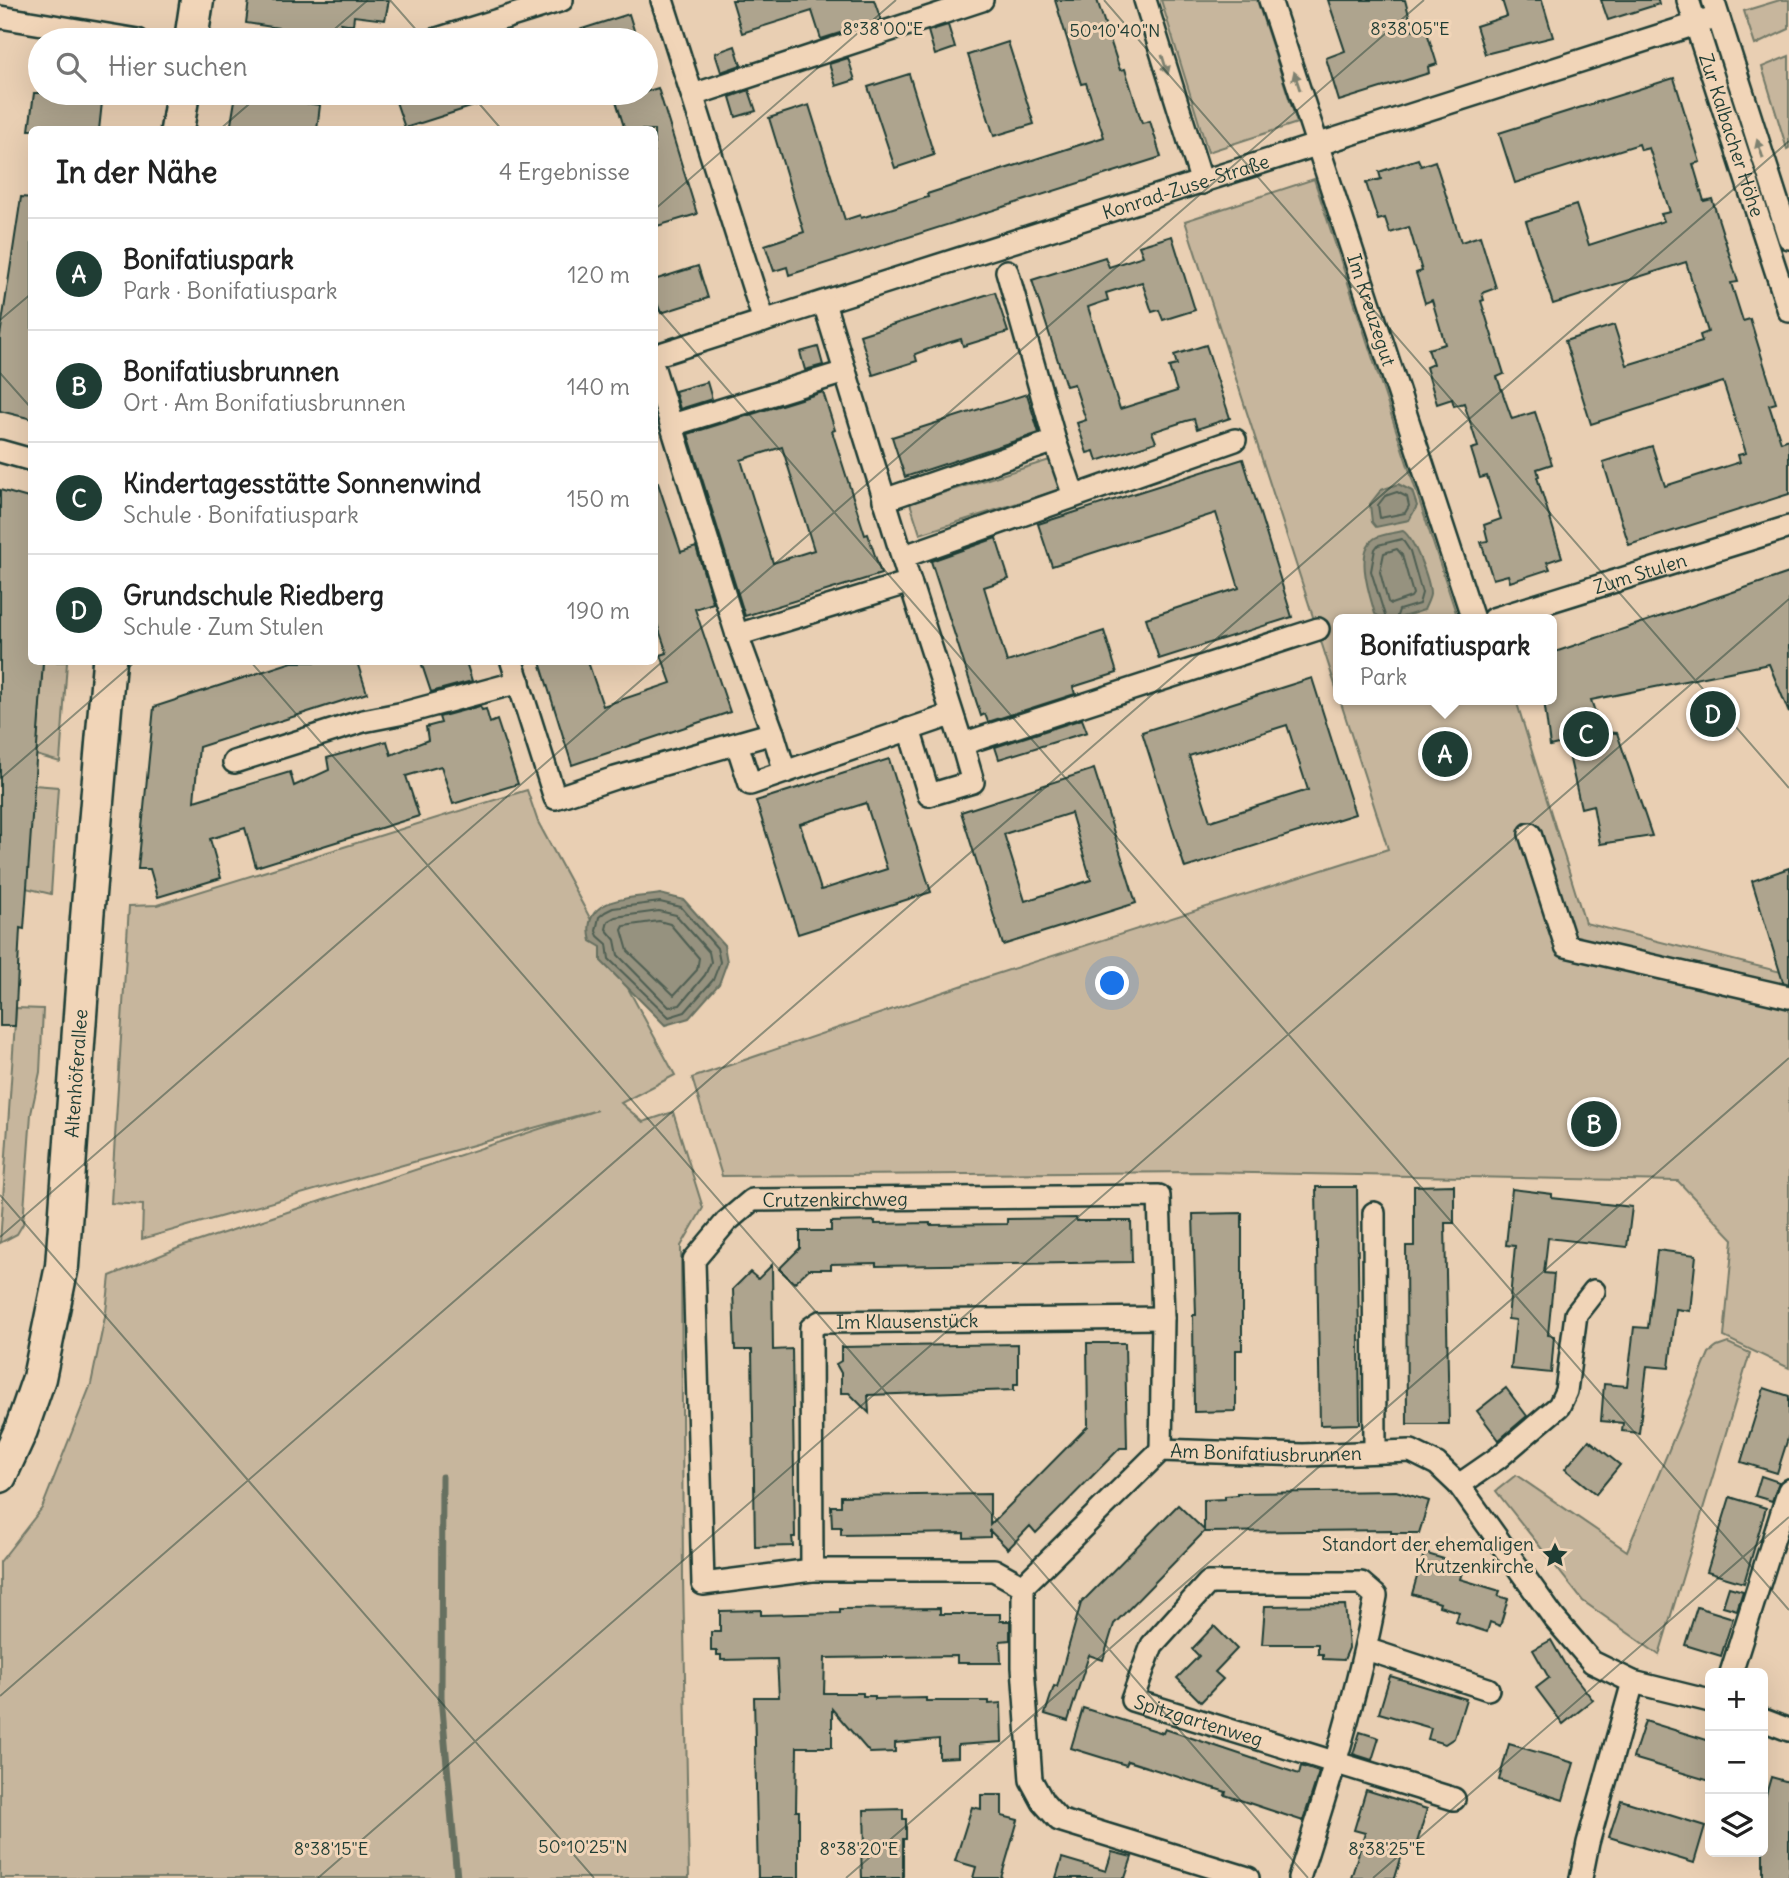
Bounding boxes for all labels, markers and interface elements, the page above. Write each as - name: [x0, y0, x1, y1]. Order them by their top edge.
- text: 8°38'00"E: [843, 17, 923, 40]
- text: 8°38'05"E: [1370, 17, 1450, 40]
- text: 50°10'40"N: [1070, 19, 1160, 42]
- search box: [28, 28, 658, 105]
- icon: search: [52, 48, 90, 86]
- text: Hier suchen: [108, 50, 248, 83]
- street label: Zur Kalbacher Höhe: [1694, 50, 1770, 220]
- one-way arrow: [1161, 55, 1171, 76]
- one-way arrow: [1291, 70, 1301, 91]
- one-way arrow: [1755, 139, 1765, 160]
- street label: Konrad-Zuse-Straße: [1099, 149, 1272, 224]
- text: In der Nähe: [56, 153, 218, 191]
- text: 4 Ergebnisse: [499, 157, 630, 186]
- text: Bonifatiuspark: [123, 243, 294, 276]
- street label: Im Kreuzegut: [1342, 251, 1401, 369]
- text: A: [72, 260, 86, 289]
- text: 120 m: [567, 260, 630, 289]
- text: Park · Bonifatiuspark: [123, 276, 338, 305]
- text: Bonifatiusbrunnen: [123, 355, 339, 388]
- text: B: [71, 372, 87, 401]
- text: 140 m: [567, 372, 630, 401]
- text: Ort · Am Bonifatiusbrunnen: [123, 388, 406, 417]
- text: Kindertagesstätte Sonnenwind: [123, 467, 481, 500]
- text: C: [71, 484, 87, 513]
- text: 150 m: [567, 484, 630, 513]
- text: Schule · Bonifatiuspark: [123, 500, 359, 529]
- street label: Zum Stulen: [1591, 548, 1689, 599]
- text: Grundschule Riedberg: [123, 579, 384, 612]
- text: D: [71, 596, 87, 625]
- text: 190 m: [567, 596, 630, 625]
- text: Schule · Zum Stulen: [123, 612, 324, 641]
- popup: [1333, 614, 1557, 705]
- text: Bonifatiuspark: [1360, 629, 1530, 662]
- text: Park: [1360, 662, 1407, 691]
- pin: D: [1690, 688, 1736, 740]
- pin: C: [1563, 708, 1609, 760]
- pin: A: [1422, 728, 1468, 780]
- your location: [1095, 966, 1129, 1000]
- street label: Altenhöferallee: [59, 1008, 92, 1139]
- pin: B: [1571, 1098, 1617, 1150]
- street label: Crutzenkirchweg: [762, 1186, 908, 1212]
- street label: Im Klausenstück: [836, 1308, 979, 1334]
- street label: Am Bonifatiusbrunnen: [1170, 1438, 1362, 1467]
- place label: Standort der ehemaligen Krutzenkirche: [1322, 1532, 1534, 1578]
- place icon: Standort der ehemaligen Krutzenkirche: [1540, 1540, 1570, 1570]
- map controls: [1705, 1668, 1768, 1857]
- button: +: [1705, 1668, 1768, 1731]
- street label: Spitzgartenweg: [1131, 1689, 1266, 1752]
- button: −: [1705, 1731, 1768, 1794]
- button: layers: [1705, 1794, 1768, 1857]
- text: 50°10'25"N: [538, 1835, 628, 1858]
- text: 8°38'15"E: [294, 1837, 368, 1860]
- text: 8°38'20"E: [820, 1837, 898, 1860]
- text: 8°38'25"E: [1348, 1837, 1426, 1860]

